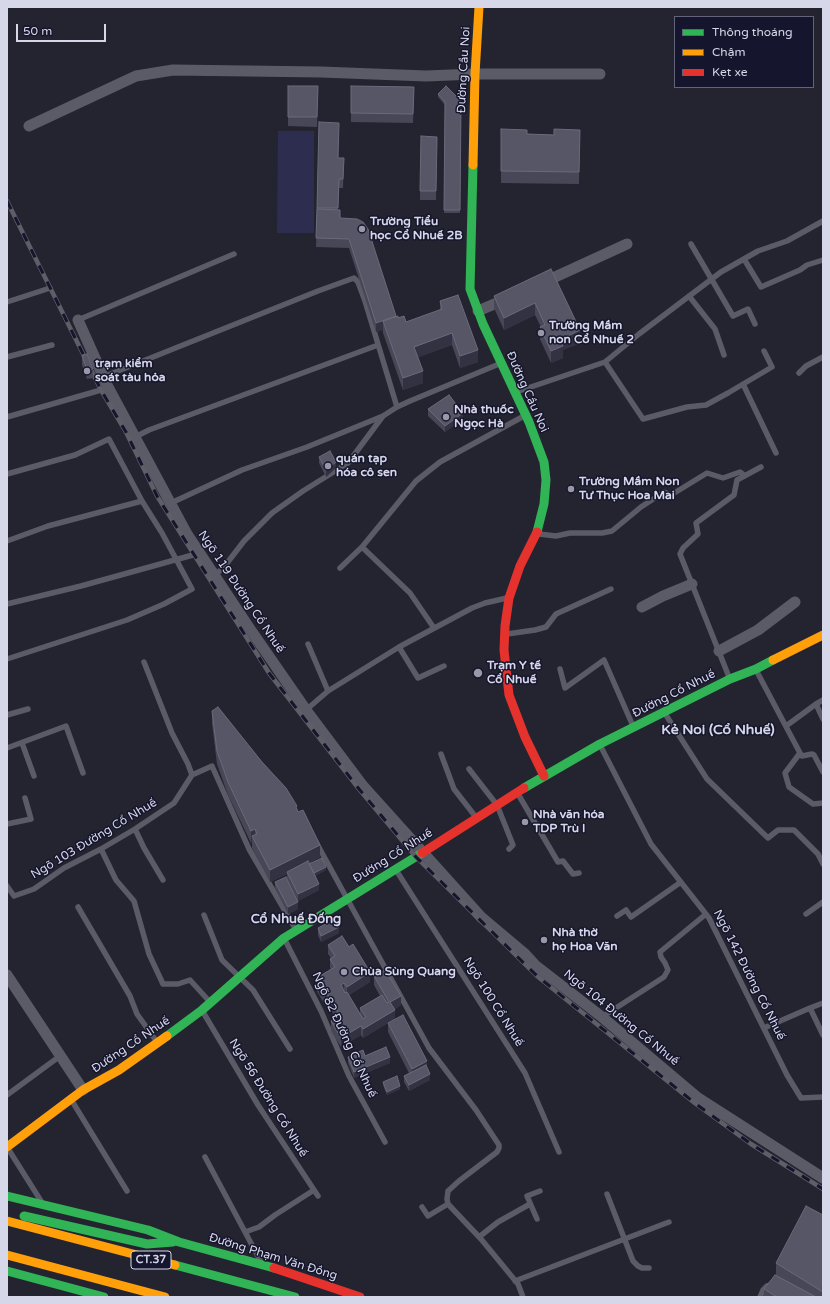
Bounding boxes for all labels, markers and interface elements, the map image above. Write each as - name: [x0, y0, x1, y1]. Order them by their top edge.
- scale bar: [18, 16, 108, 42]
- legend: [674, 16, 814, 88]
- text: 50 m: [23, 24, 52, 38]
- text: Thông thoáng: [712, 25, 793, 39]
- street label: Đường Cầu Noi: [455, 26, 473, 114]
- text: Chậm: [712, 45, 745, 59]
- text: Kẹt xe: [712, 65, 748, 79]
- place label: Trường Tiểu học Cổ Nhuế 2B: [370, 215, 463, 243]
- marker: Trường Tiểu học Cổ Nhuế 2B: [357, 224, 367, 234]
- place label: Trường Mầm non Cổ Nhuế 2: [549, 319, 634, 347]
- marker: Trường Mầm non Cổ Nhuế 2: [536, 328, 546, 338]
- street label: Đường Cầu Noi: [503, 349, 551, 435]
- place label: trạm kiểm soát tàu hỏa: [95, 357, 165, 385]
- marker: trạm kiểm soát tàu hỏa: [82, 366, 92, 376]
- place label: Nhà thuốc Ngọc Hà: [454, 403, 514, 431]
- marker: Nhà thuốc Ngọc Hà: [441, 412, 451, 422]
- place label: quán tạp hóa cô sen: [336, 452, 397, 480]
- marker: quán tạp hóa cô sen: [323, 461, 333, 471]
- place label: Trường Mầm Non Tư Thục Hoa Mai: [579, 475, 679, 503]
- marker: Trường Mầm Non Tư Thục Hoa Mai: [566, 484, 576, 494]
- street label: Ngõ 119 Đường Cổ Nhuế: [195, 528, 287, 656]
- place label: Trạm Y tế Cổ Nhuế: [487, 659, 541, 687]
- marker: Trạm Y tế Cổ Nhuế: [472, 667, 484, 679]
- street label: Đường Cổ Nhuế: [630, 667, 718, 721]
- district label: Kẻ Noi (Cổ Nhuế): [661, 722, 775, 738]
- street label: Ngõ 103 Đường Cổ Nhuế: [28, 796, 160, 882]
- place label: Nhà văn hóa TDP Trù I: [533, 808, 604, 836]
- marker: Nhà văn hóa TDP Trù I: [520, 817, 530, 827]
- street label: Đường Cổ Nhuế: [351, 826, 435, 886]
- street label: Ngõ 142 Đường Cổ Nhuế: [710, 907, 788, 1043]
- district label: Cổ Nhuế Đống: [251, 912, 341, 928]
- place label: Nhà thờ họ Hoa Văn: [552, 926, 617, 954]
- marker: Nhà thờ họ Hoa Văn: [539, 935, 549, 945]
- street label: Ngõ 100 Cổ Nhuế: [460, 955, 526, 1049]
- place label: Chùa Sùng Quang: [352, 965, 456, 979]
- marker: Chùa Sùng Quang: [339, 967, 349, 977]
- street label: Ngõ 104 Đường Cổ Nhuế: [560, 967, 682, 1069]
- street label: Ngõ 82 Đường Cổ Nhuế: [309, 970, 379, 1100]
- street label: Đường Cổ Nhuế: [89, 1014, 173, 1076]
- street label: Ngõ 56 Đường Cổ Nhuế: [226, 1036, 310, 1160]
- street label: Đường Phạm Văn Đồng: [207, 1231, 339, 1283]
- road number: CT.37: [131, 1251, 171, 1269]

